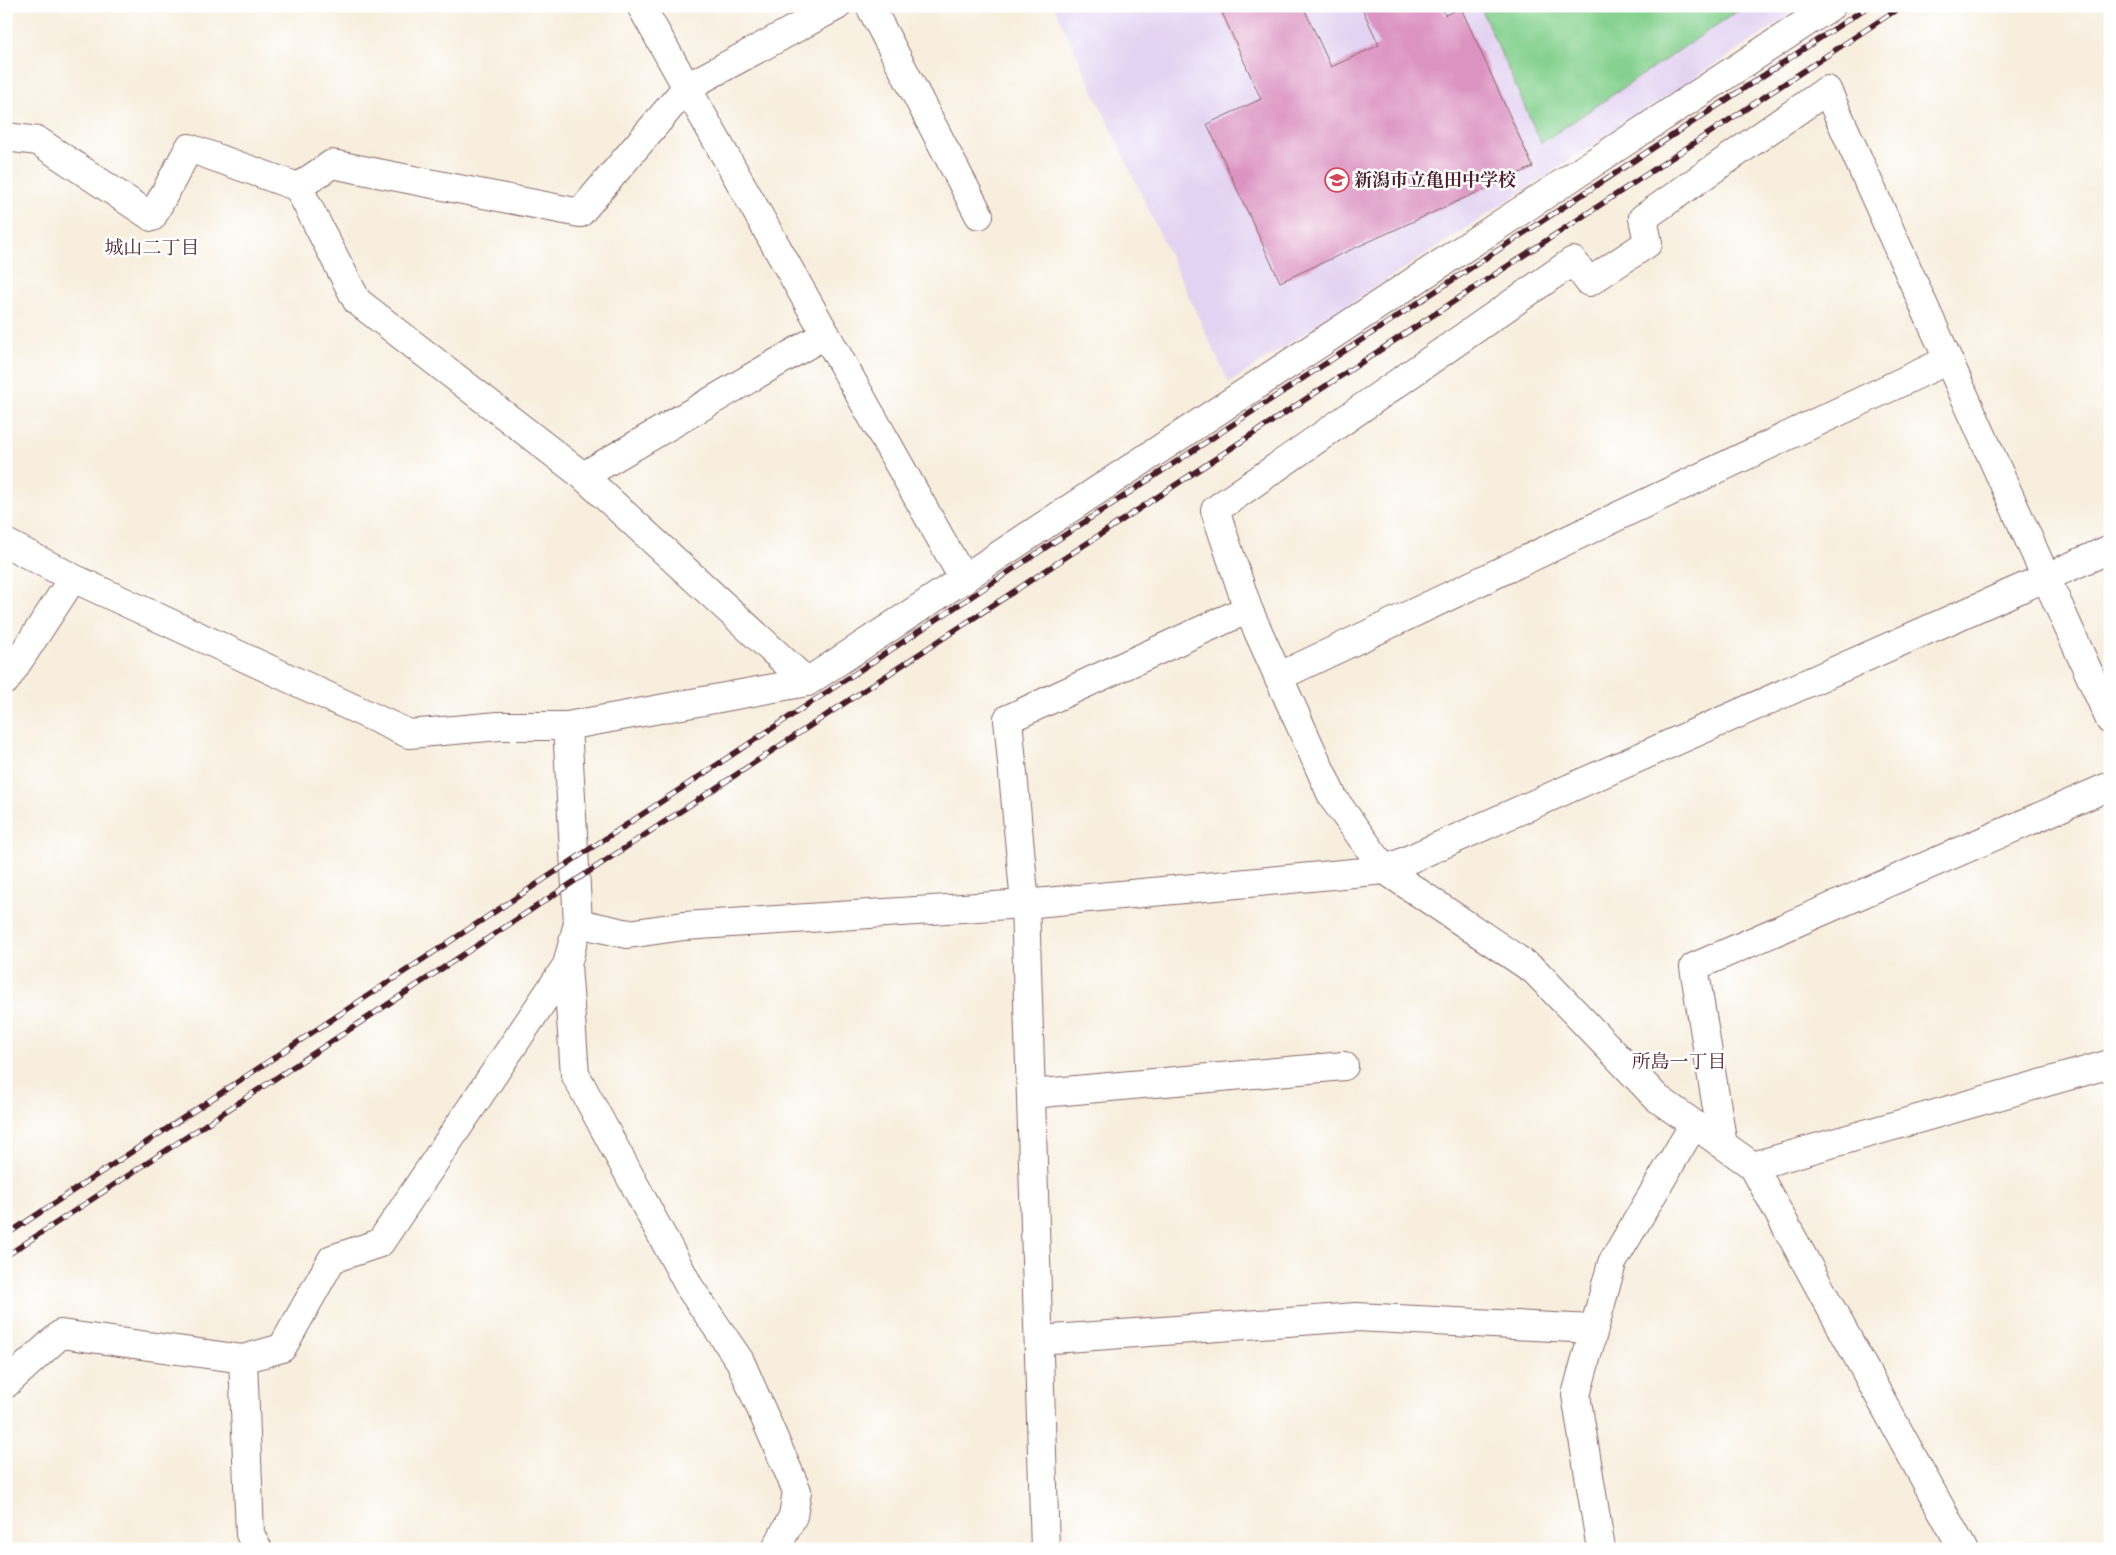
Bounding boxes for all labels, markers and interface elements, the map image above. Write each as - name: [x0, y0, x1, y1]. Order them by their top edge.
- school or university icon: 新潟市立亀田中学校: [1324, 167, 1350, 193]
- place label: 新潟市立亀田中学校: [1354, 169, 1516, 191]
- district label: 城山二丁目: [104, 236, 200, 259]
- district label: 所島一丁目: [1631, 1050, 1727, 1073]

